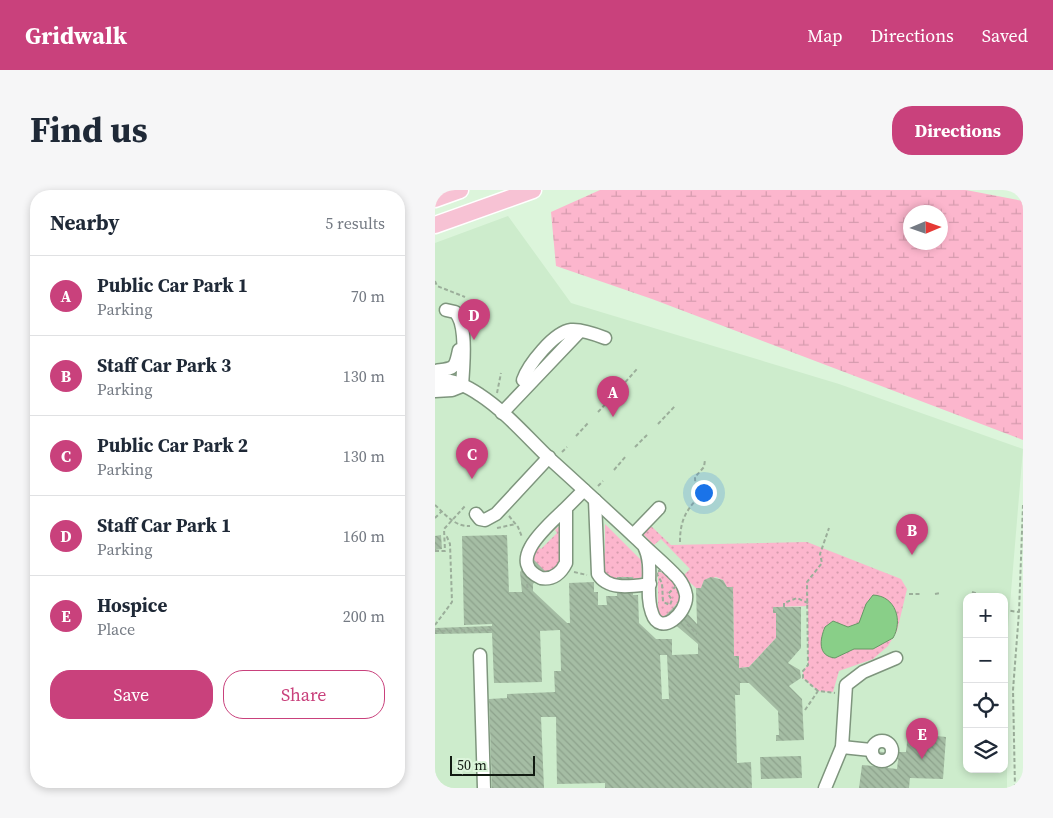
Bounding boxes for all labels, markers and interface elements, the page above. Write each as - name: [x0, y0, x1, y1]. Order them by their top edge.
- text: Gridwalk: [25, 19, 127, 52]
- text: Map: [807, 23, 843, 48]
- text: Directions: [871, 23, 954, 48]
- text: Saved: [982, 23, 1028, 48]
- text: Find us: [30, 106, 148, 154]
- button: Directions: [892, 106, 1023, 155]
- north arrow: [903, 205, 948, 250]
- text: Nearby: [50, 208, 120, 237]
- text: 5 results: [325, 212, 385, 234]
- text: Public Car Park 1: [97, 272, 248, 298]
- text: A: [61, 285, 71, 307]
- text: 70 m: [351, 285, 385, 307]
- text: Parking: [97, 298, 153, 320]
- pin: D: [458, 299, 490, 340]
- text: Staff Car Park 3: [97, 352, 231, 378]
- text: B: [61, 365, 71, 387]
- text: 130 m: [343, 365, 385, 387]
- pin: A: [597, 376, 629, 417]
- text: Parking: [97, 378, 153, 400]
- text: Public Car Park 2: [97, 432, 248, 458]
- pin: C: [456, 438, 488, 479]
- text: C: [61, 445, 71, 467]
- text: 130 m: [343, 445, 385, 467]
- text: Parking: [97, 458, 153, 480]
- your location: [691, 480, 717, 506]
- text: Staff Car Park 1: [97, 512, 231, 538]
- pin: B: [896, 514, 928, 555]
- text: D: [60, 525, 72, 547]
- text: 160 m: [343, 525, 385, 547]
- text: Parking: [97, 538, 153, 560]
- text: Hospice: [97, 592, 167, 618]
- map controls: [963, 593, 1008, 773]
- button: +: [963, 593, 1008, 638]
- text: E: [61, 605, 71, 627]
- text: 200 m: [343, 605, 385, 627]
- text: Place: [97, 618, 135, 640]
- button: −: [963, 638, 1008, 683]
- button: Save: [50, 670, 213, 719]
- button: Share: [223, 670, 385, 719]
- button: locate: [963, 683, 1008, 728]
- pin: E: [906, 718, 938, 759]
- button: layers: [963, 728, 1008, 773]
- scale bar: [450, 753, 535, 776]
- text: 50 m: [457, 755, 487, 775]

